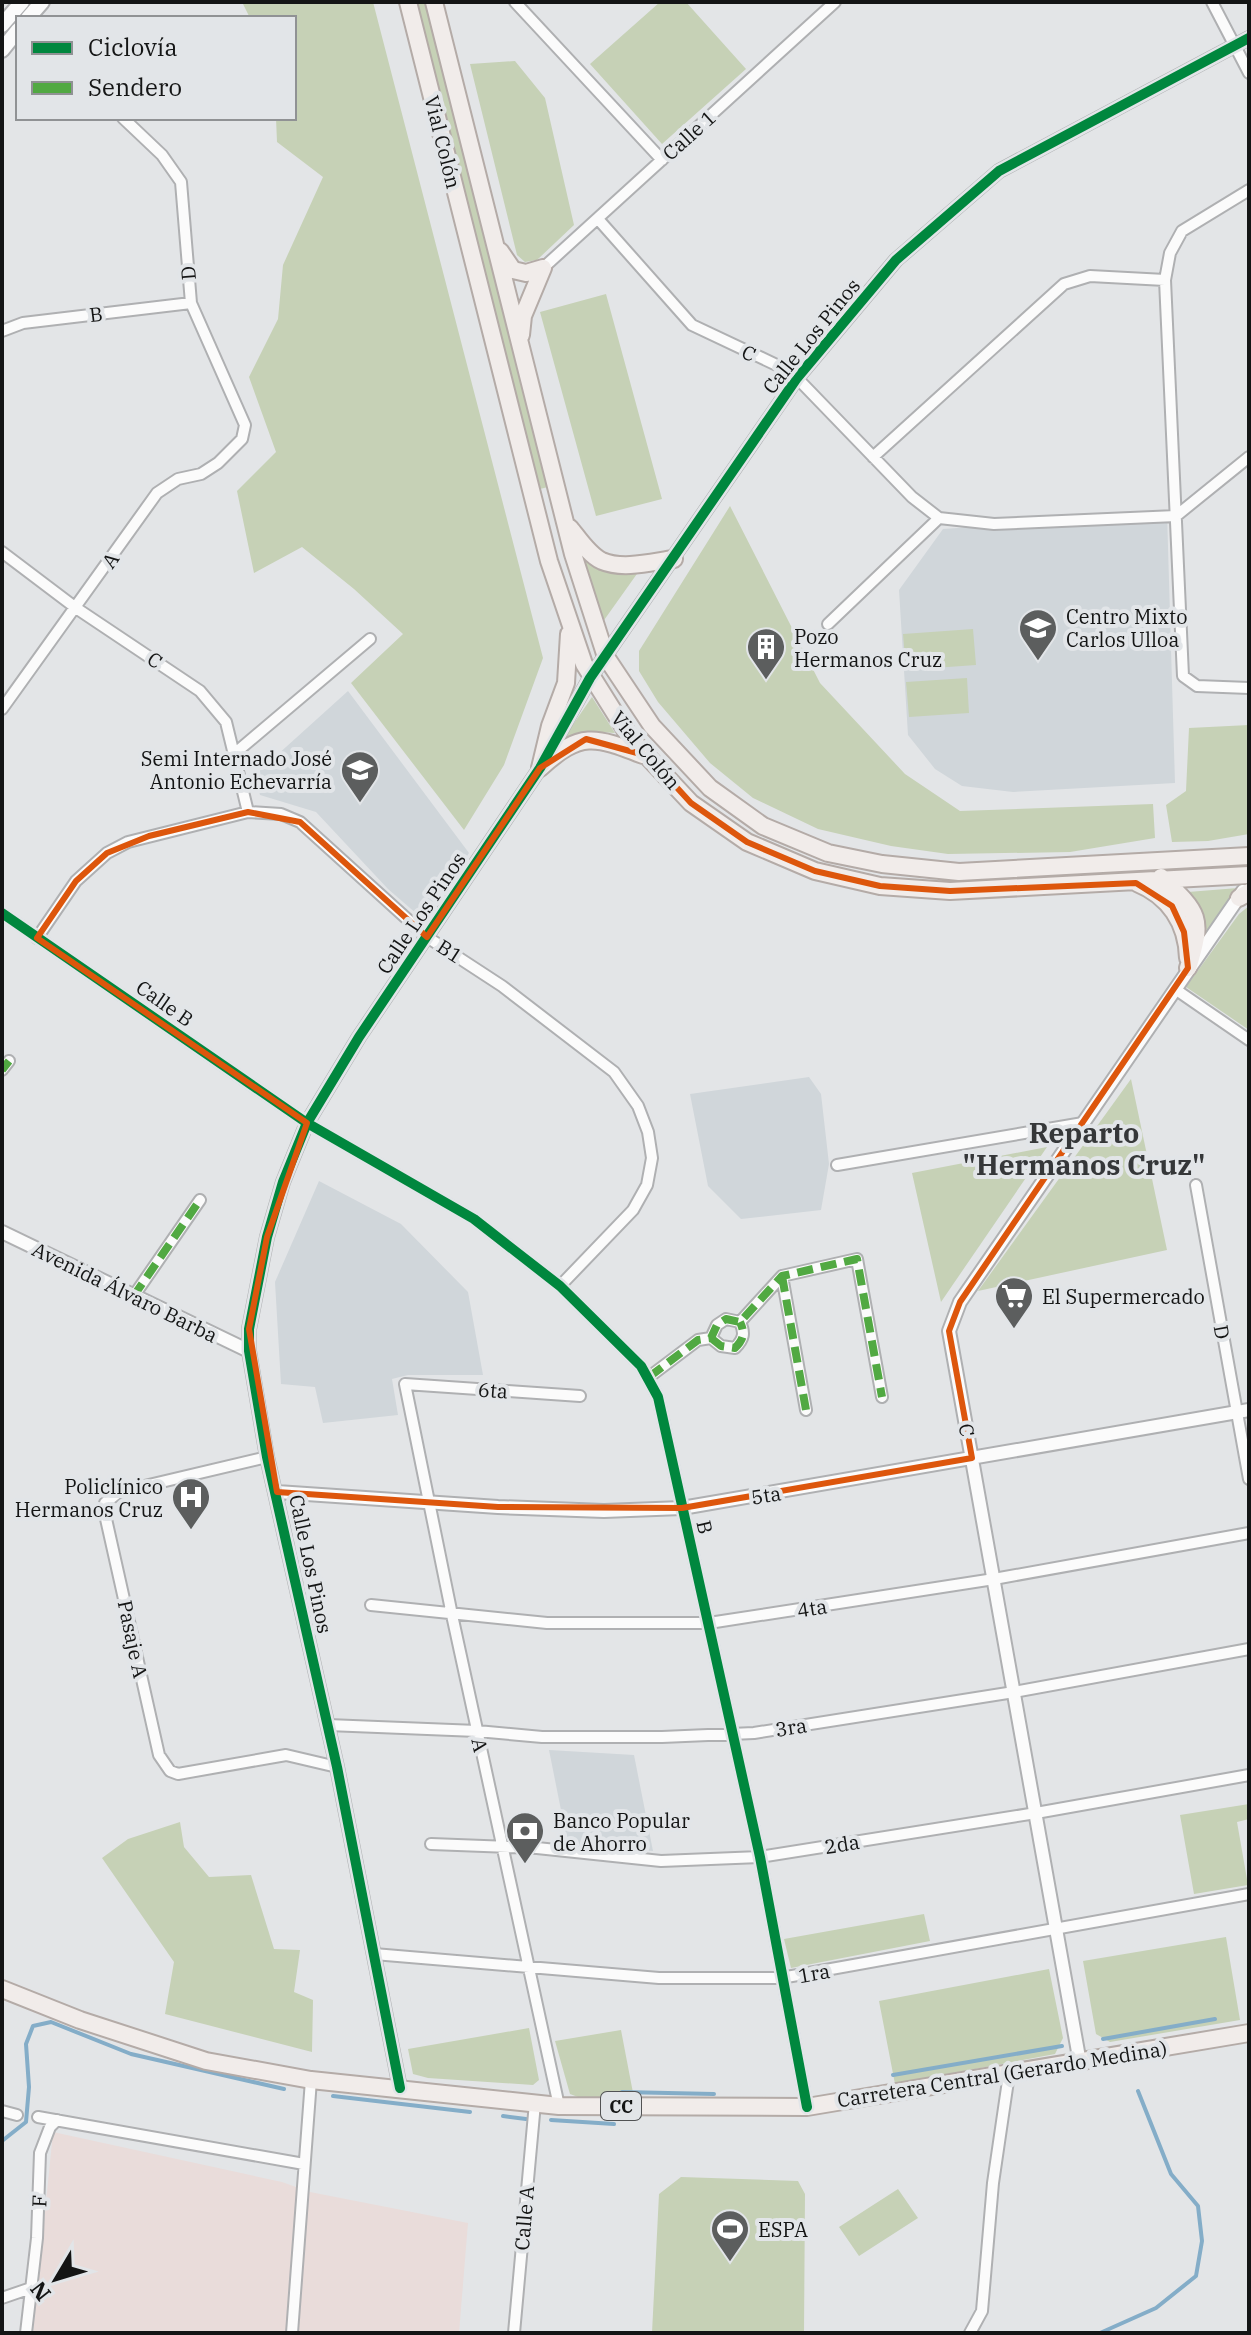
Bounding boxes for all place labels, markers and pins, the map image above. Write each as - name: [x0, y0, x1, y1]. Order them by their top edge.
- place label: Centro Mixto Carlos Ulloa: [1066, 603, 1187, 653]
- school or university icon: Centro Mixto Carlos Ulloa: [1017, 607, 1059, 662]
- place label: Pozo Hermanos Cruz: [794, 623, 942, 673]
- building icon: Pozo Hermanos Cruz: [745, 626, 787, 681]
- place label: Semi Internado José Antonio Echevarría: [141, 745, 332, 795]
- school or university icon: Semi Internado José Antonio Echevarría: [339, 749, 381, 804]
- supermarket icon: El Supermercado: [993, 1275, 1035, 1330]
- place label: El Supermercado: [1042, 1283, 1205, 1310]
- place label: Policlínico Hermanos Cruz: [15, 1473, 163, 1523]
- hospital icon: Policlínico Hermanos Cruz: [170, 1476, 212, 1531]
- place label: Banco Popular de Ahorro: [553, 1807, 690, 1857]
- bank icon: Banco Popular de Ahorro: [504, 1810, 546, 1865]
- sports icon: ESPA: [709, 2208, 751, 2263]
- place label: ESPA: [758, 2216, 808, 2243]

